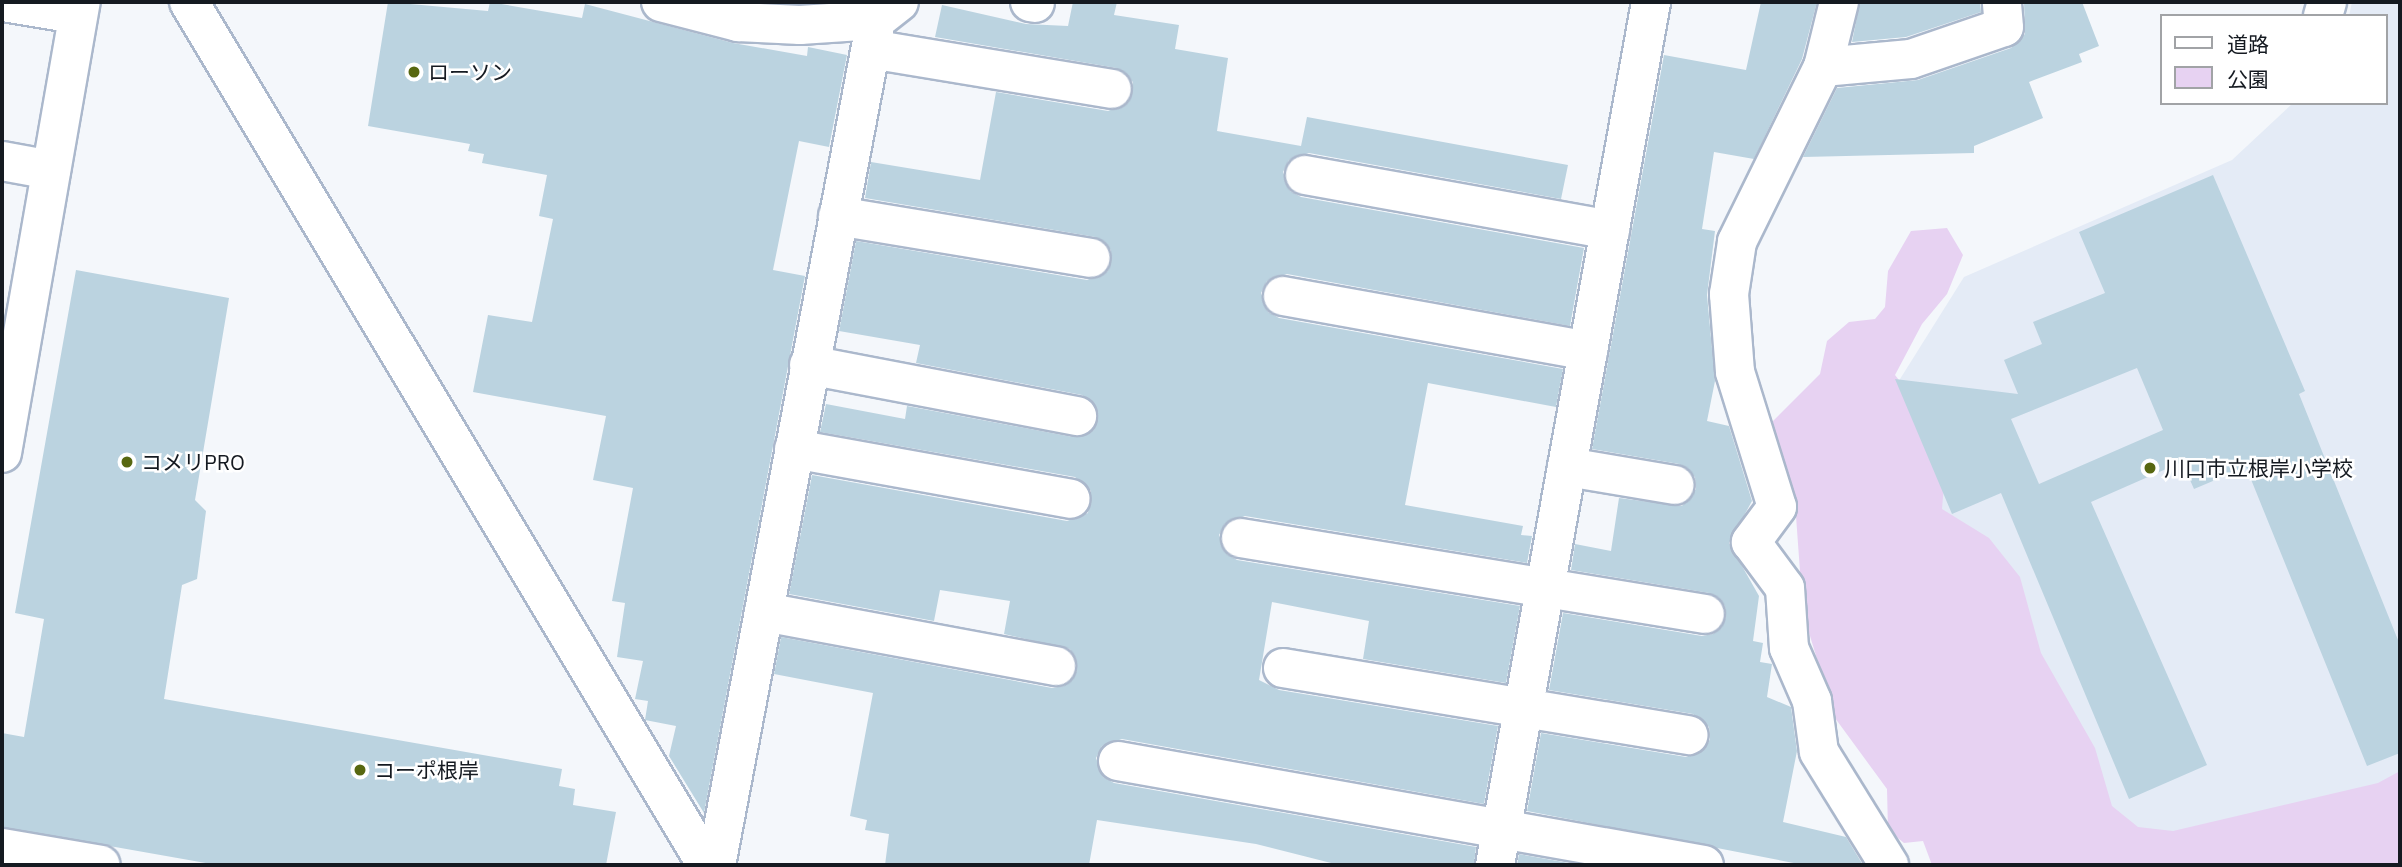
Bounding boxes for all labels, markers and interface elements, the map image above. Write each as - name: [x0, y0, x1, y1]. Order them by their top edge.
- legend: [2160, 14, 2388, 105]
- text: 道路: [2227, 30, 2269, 58]
- place label: ローソン: [428, 59, 512, 85]
- marker: ローソン: [406, 64, 422, 80]
- text: 公園: [2227, 65, 2269, 93]
- place label: コメリPRO: [141, 449, 245, 475]
- marker: コメリPRO: [119, 454, 135, 470]
- place label: 川口市立根岸小学校: [2164, 455, 2353, 481]
- marker: 川口市立根岸小学校: [2142, 460, 2158, 476]
- place label: コーポ根岸: [374, 757, 479, 783]
- marker: コーポ根岸: [352, 762, 368, 778]

